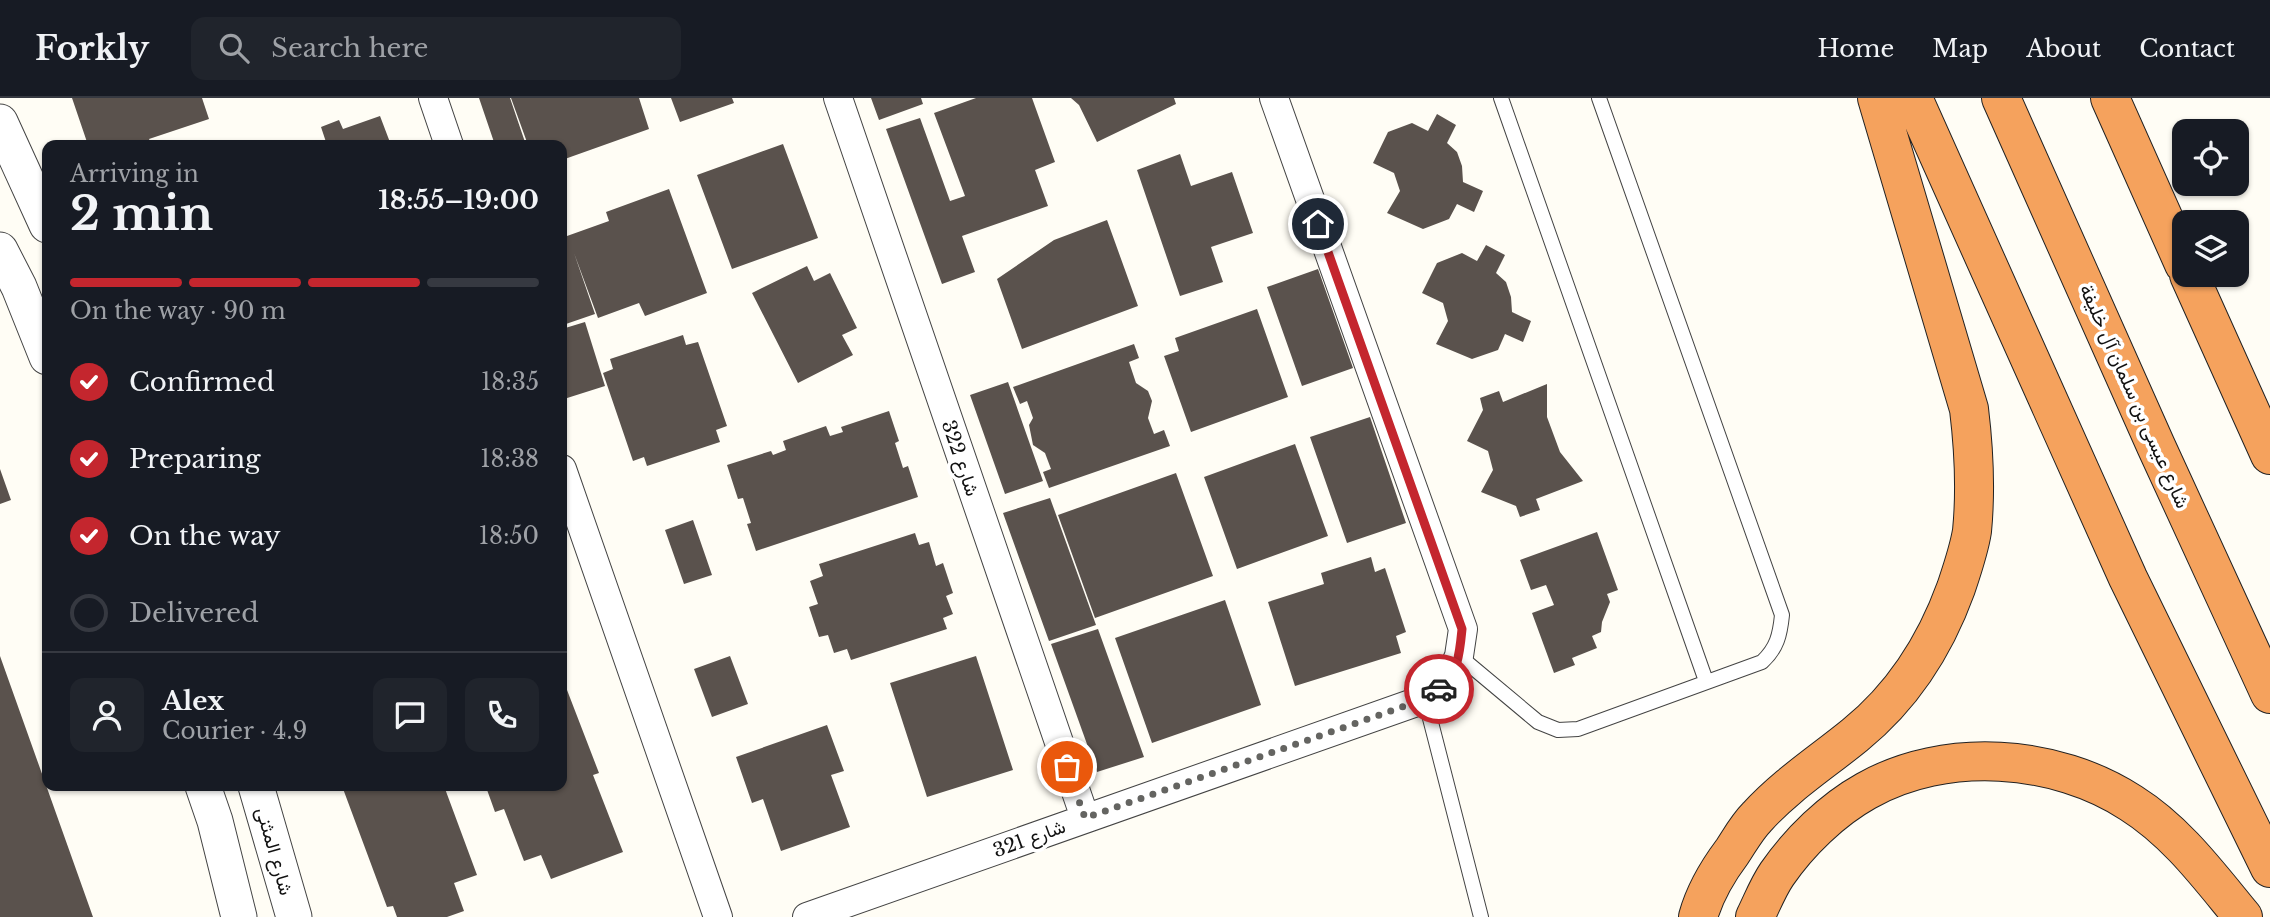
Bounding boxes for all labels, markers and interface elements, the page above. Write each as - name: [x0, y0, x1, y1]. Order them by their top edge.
- search box: [191, 17, 681, 80]
- text: Forkly: [35, 28, 149, 69]
- icon: search: [215, 29, 253, 67]
- text: Search here: [271, 32, 428, 64]
- text: Home: [1818, 34, 1894, 63]
- text: Map: [1932, 34, 1988, 63]
- text: About: [2026, 34, 2101, 63]
- text: Contact: [2139, 34, 2235, 63]
- map controls: [2172, 119, 2249, 287]
- button: locate: [2172, 119, 2249, 196]
- text: Arriving in: [70, 160, 199, 188]
- text: 18:55–19:00: [378, 184, 539, 216]
- text: 2 min: [70, 185, 213, 242]
- pin: [1288, 194, 1348, 254]
- icon: home: [1299, 205, 1337, 243]
- button: layers: [2172, 210, 2249, 287]
- street label: شارع عيسى بن سلمان آل خليفة: [2074, 281, 2194, 512]
- text: On the way · 90 m: [70, 297, 286, 325]
- icon: check: [70, 363, 108, 401]
- text: Confirmed: [129, 366, 274, 398]
- text: 18:35: [481, 368, 539, 396]
- street label: شارع 322: [936, 417, 984, 499]
- icon: check: [70, 440, 108, 478]
- text: Preparing: [129, 443, 261, 475]
- text: 18:38: [480, 445, 539, 473]
- icon: check: [70, 517, 108, 555]
- text: On the way: [129, 520, 281, 552]
- text: 18:50: [479, 522, 539, 550]
- text: Delivered: [129, 597, 259, 629]
- courier: [1404, 654, 1474, 724]
- icon: car: [1420, 670, 1458, 708]
- button: person: [70, 678, 144, 752]
- button: chat: [373, 678, 447, 752]
- button: phone: [465, 678, 539, 752]
- text: Alex: [162, 685, 224, 717]
- text: Courier · 4.9: [162, 717, 307, 745]
- pin: [1037, 737, 1097, 797]
- icon: bag: [1048, 748, 1086, 786]
- street label: شارع المثنى: [250, 805, 298, 898]
- street label: شارع 321: [990, 815, 1069, 863]

